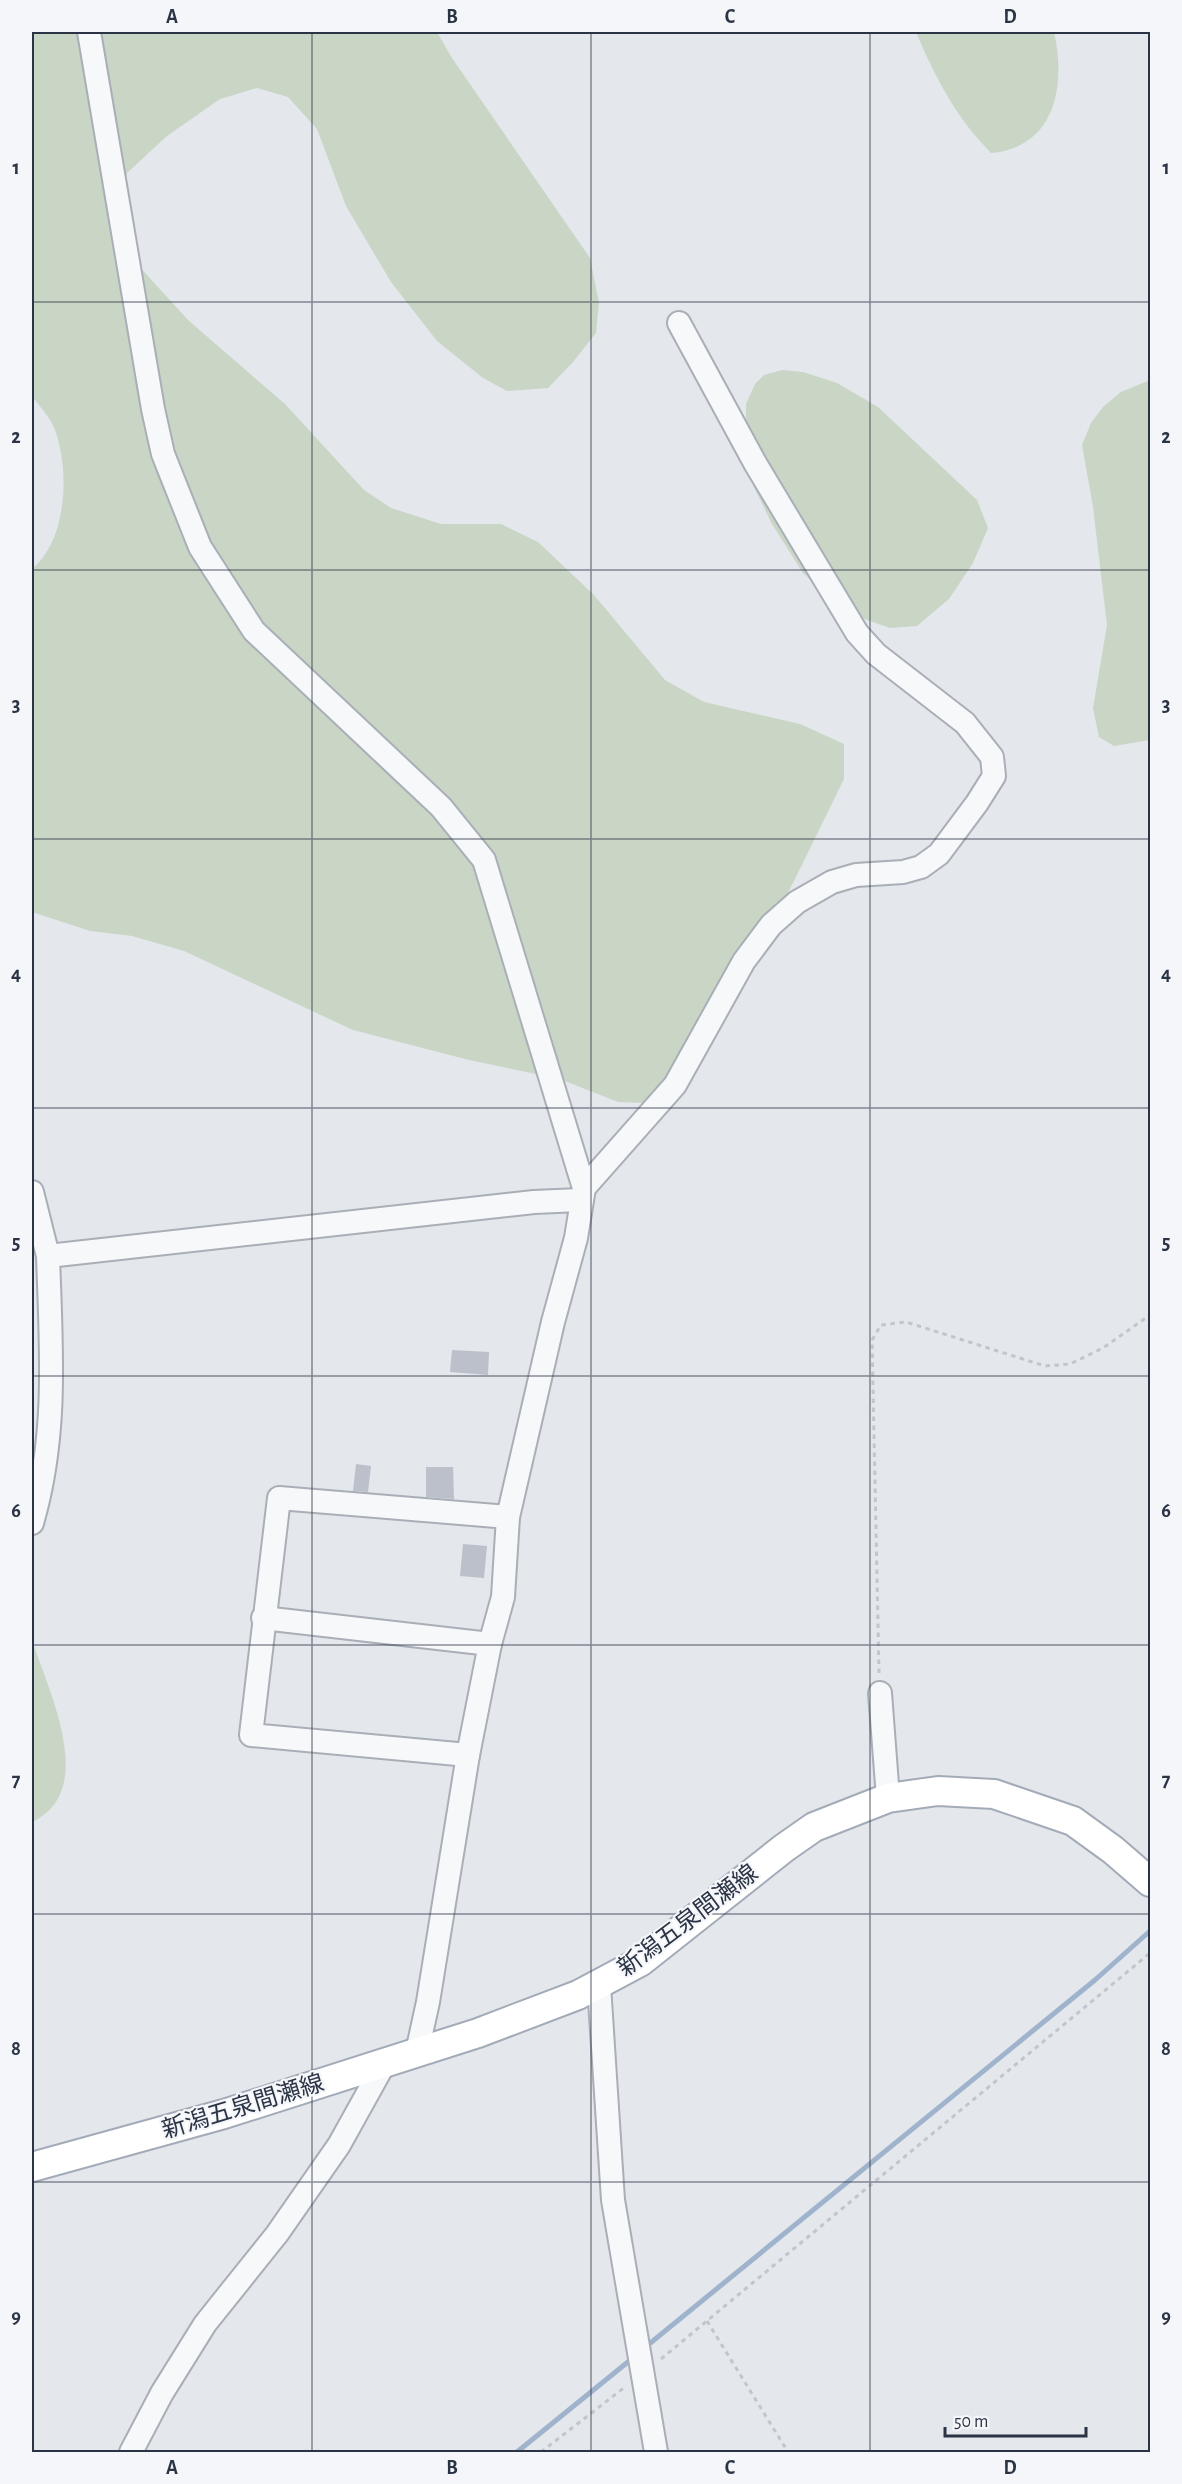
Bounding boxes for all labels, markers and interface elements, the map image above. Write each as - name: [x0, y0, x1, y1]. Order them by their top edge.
- text: A: [166, 7, 178, 27]
- text: B: [446, 7, 458, 27]
- text: C: [725, 7, 736, 27]
- text: D: [1003, 7, 1017, 27]
- text: 1: [12, 158, 20, 178]
- text: 1: [1162, 158, 1170, 178]
- text: 2: [11, 427, 21, 447]
- text: 2: [1161, 427, 1171, 447]
- text: 3: [12, 695, 20, 715]
- text: 3: [1162, 695, 1170, 715]
- text: 4: [11, 964, 21, 984]
- text: 4: [1161, 964, 1171, 984]
- text: 5: [12, 1233, 20, 1253]
- text: 5: [1162, 1233, 1170, 1253]
- text: 6: [11, 1501, 21, 1521]
- text: 6: [1161, 1501, 1171, 1521]
- text: 7: [12, 1770, 21, 1790]
- text: 7: [1162, 1770, 1171, 1790]
- street label: 新潟五泉間瀬線: [612, 1859, 762, 1981]
- text: 8: [11, 2039, 21, 2059]
- text: 8: [1161, 2039, 1171, 2059]
- street label: 新潟五泉間瀬線: [159, 2069, 327, 2143]
- text: 9: [11, 2307, 21, 2327]
- text: 9: [1161, 2307, 1171, 2327]
- scale bar: [945, 2400, 1086, 2438]
- text: 50 m: [954, 2413, 988, 2431]
- text: A: [166, 2458, 178, 2478]
- text: B: [446, 2458, 458, 2478]
- text: C: [725, 2458, 736, 2478]
- text: D: [1003, 2458, 1017, 2478]

